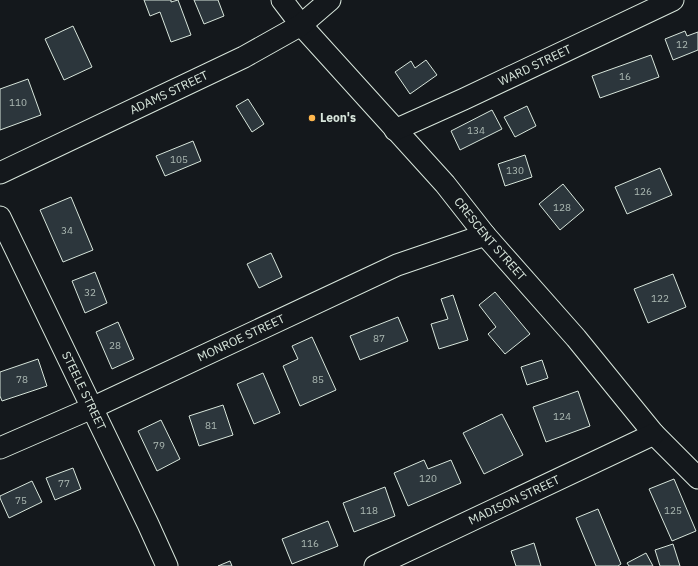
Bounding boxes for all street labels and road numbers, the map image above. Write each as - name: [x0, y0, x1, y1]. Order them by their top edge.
- street label: WARD STREET: [496, 41, 574, 89]
- street label: ADAMS STREET: [127, 67, 210, 117]
- street label: CRESCENT STREET: [451, 194, 530, 283]
- street label: MONROE STREET: [195, 311, 287, 365]
- street label: STEELE STREET: [59, 349, 110, 433]
- street label: MADISON STREET: [466, 472, 562, 528]

